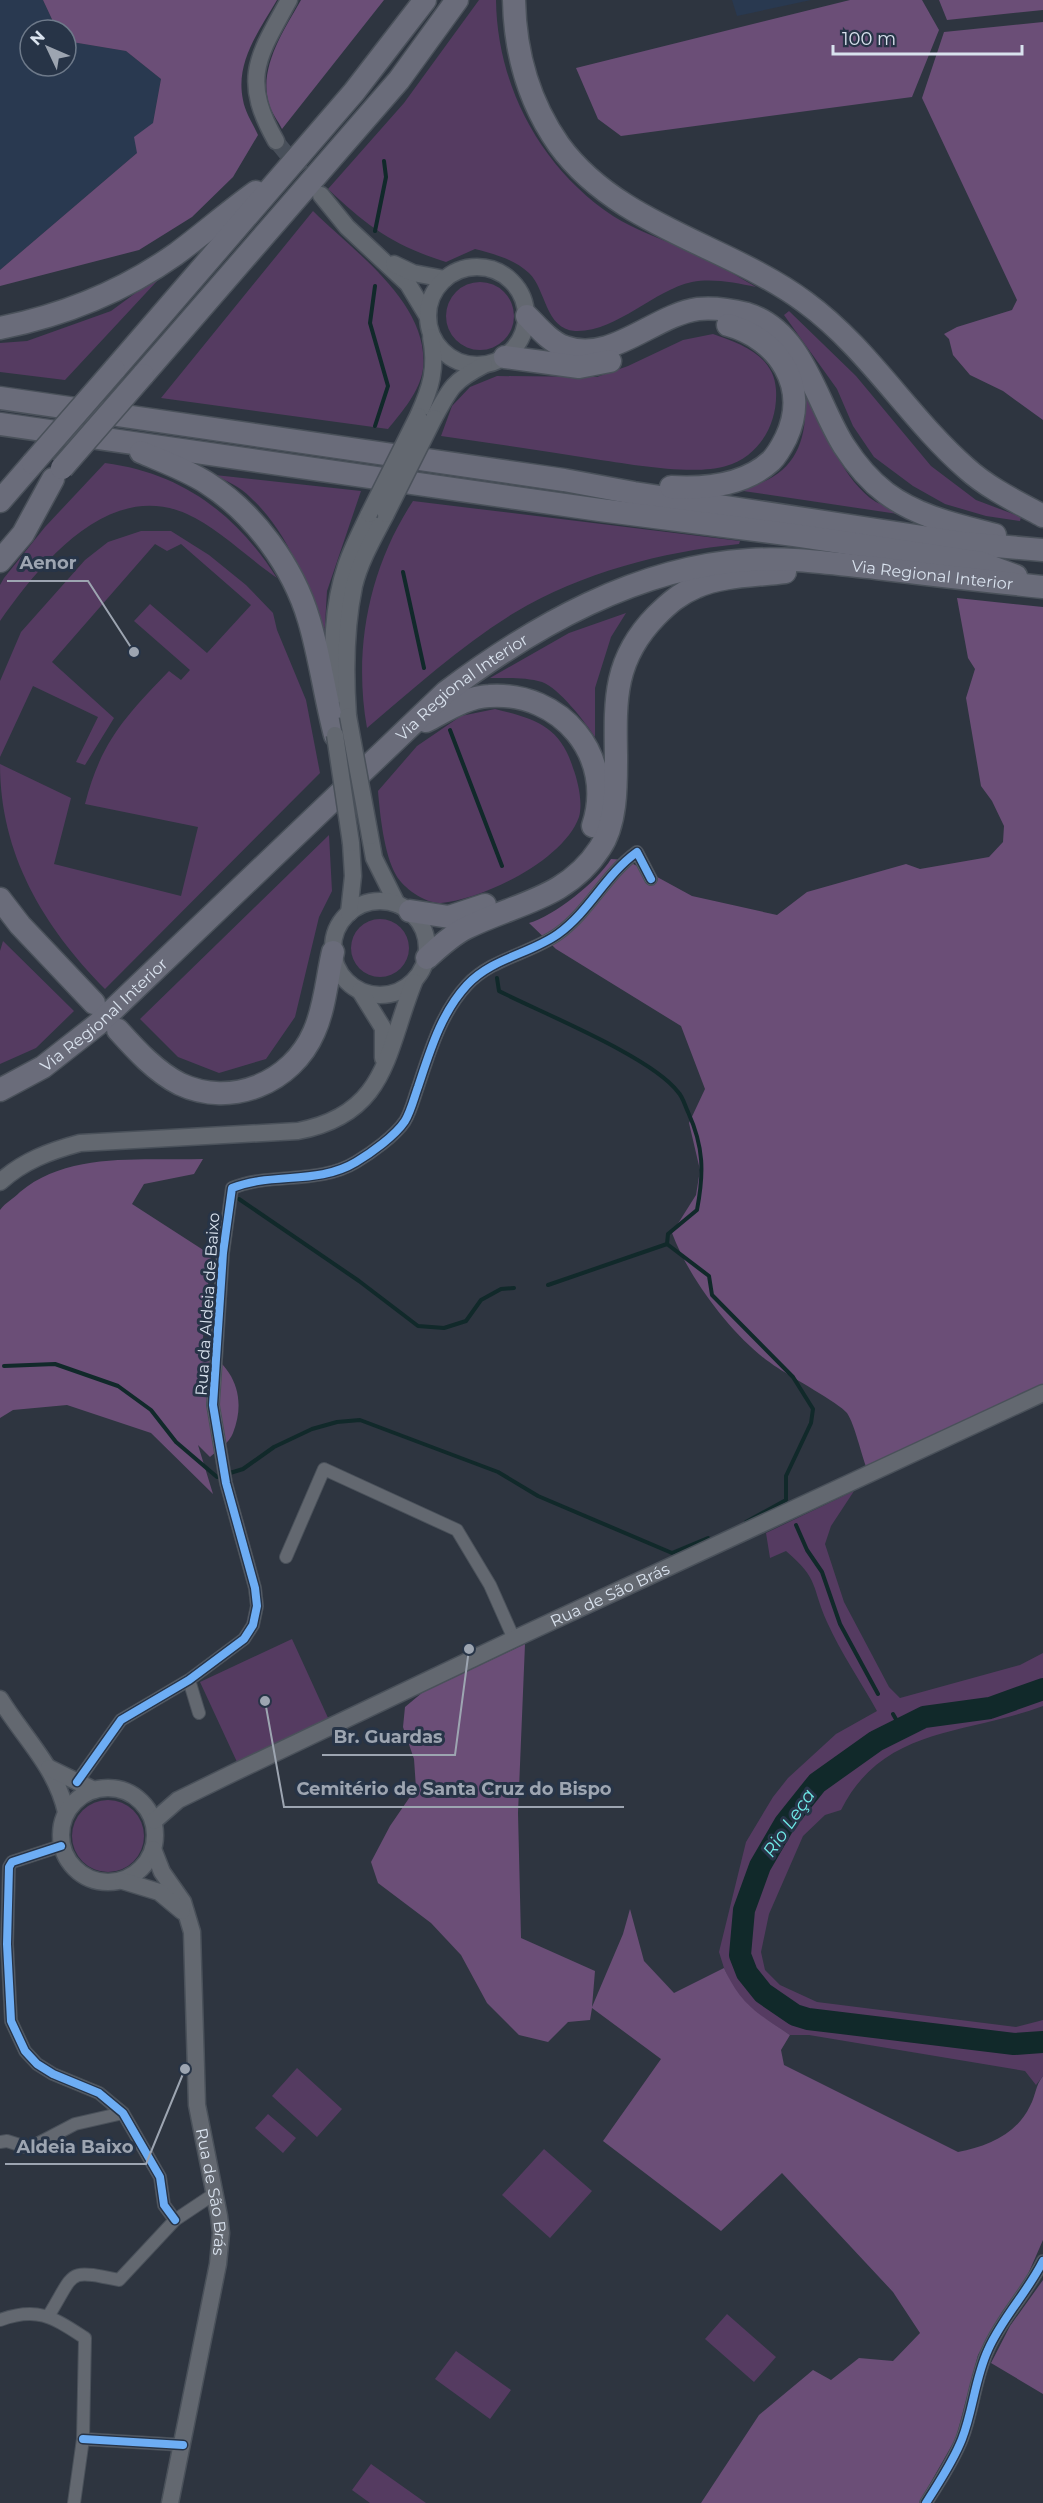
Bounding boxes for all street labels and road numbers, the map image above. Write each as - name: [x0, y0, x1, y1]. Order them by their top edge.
- street label: Via Regional Interior: [851, 556, 1014, 594]
- street label: Via Regional Interior: [392, 630, 531, 745]
- street label: Via Regional Interior: [37, 954, 171, 1076]
- street label: Rua da Aldeia de Baixo: [192, 1212, 223, 1396]
- street label: Rua de São Brás: [547, 1559, 673, 1631]
- street label: Rua de São Brás: [192, 2126, 230, 2257]

